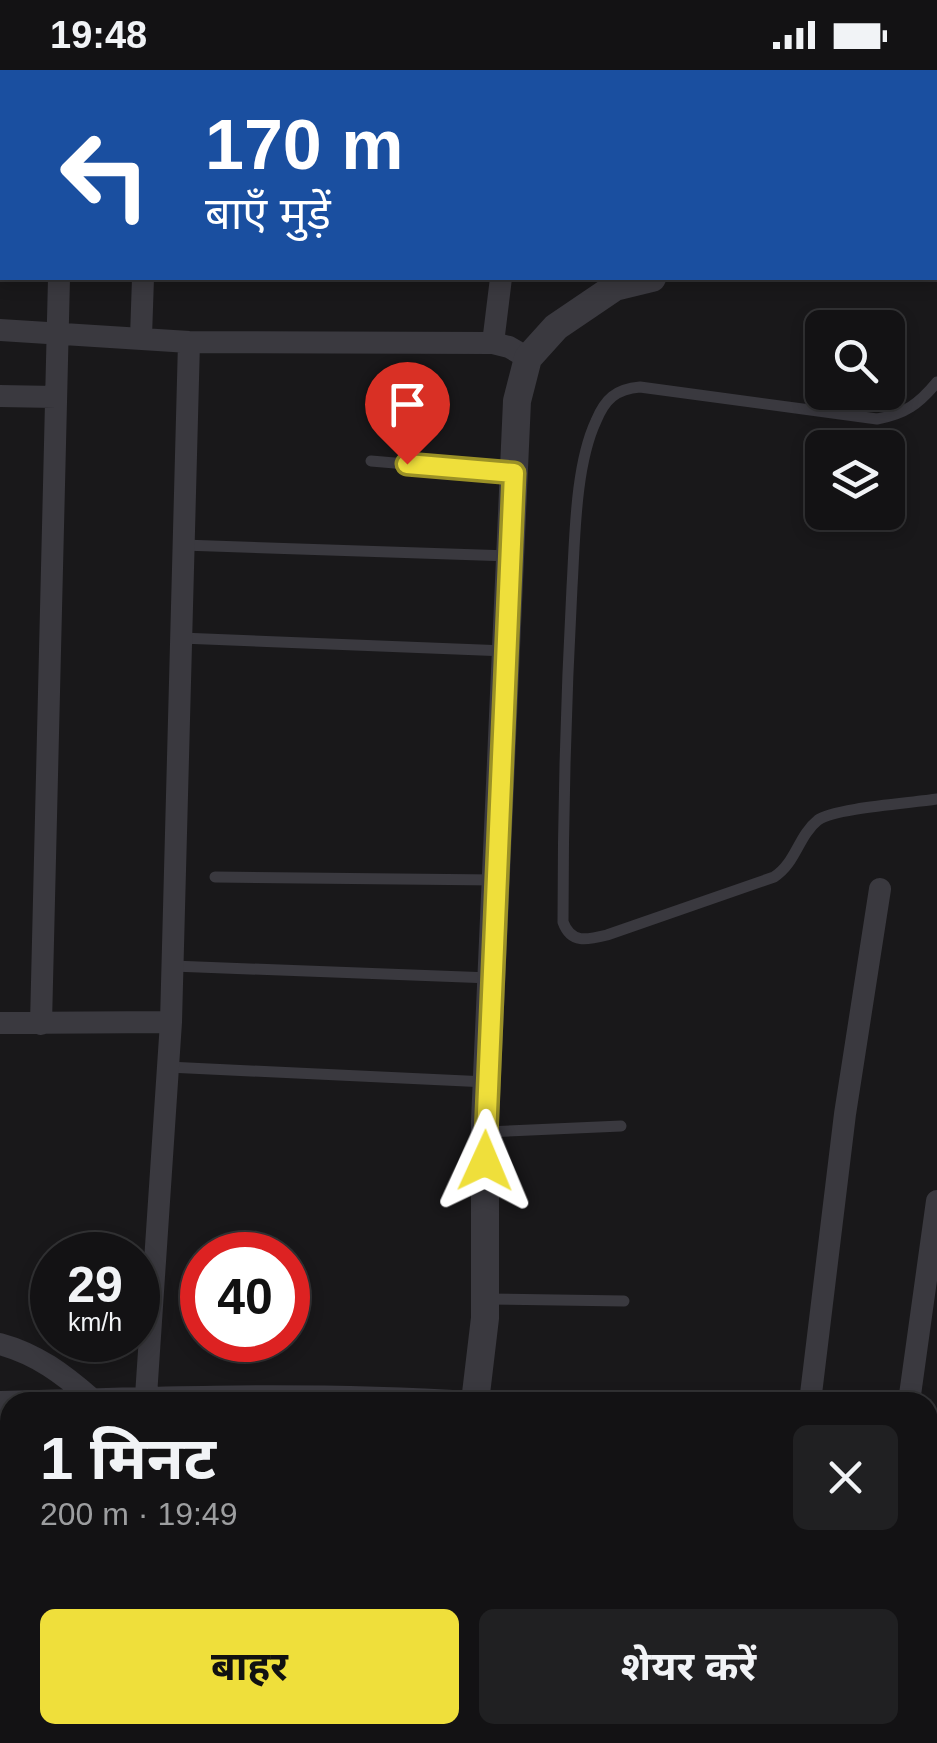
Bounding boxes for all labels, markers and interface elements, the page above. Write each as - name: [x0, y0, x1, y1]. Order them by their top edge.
- text: 19:48: [50, 14, 147, 56]
- text: 170 m: [205, 106, 403, 184]
- icon: left: [40, 110, 170, 240]
- text: बाएँ मुड़ें: [205, 188, 331, 239]
- map controls: [805, 310, 905, 530]
- button: search: [805, 310, 905, 410]
- pin: [365, 362, 450, 465]
- icon: arrive: [380, 377, 435, 432]
- button: layers: [805, 430, 905, 530]
- position arrow: [433, 1109, 537, 1213]
- speed limit sign: 40: [180, 1232, 310, 1362]
- text: 29: [67, 1257, 123, 1313]
- text: km/h: [68, 1308, 122, 1336]
- text: 1 मिनट: [40, 1425, 216, 1492]
- button: close: [793, 1425, 898, 1530]
- text: 200 m · 19:49: [40, 1496, 237, 1532]
- button: बाहर: [40, 1609, 459, 1724]
- button: शेयर करें: [479, 1609, 898, 1724]

